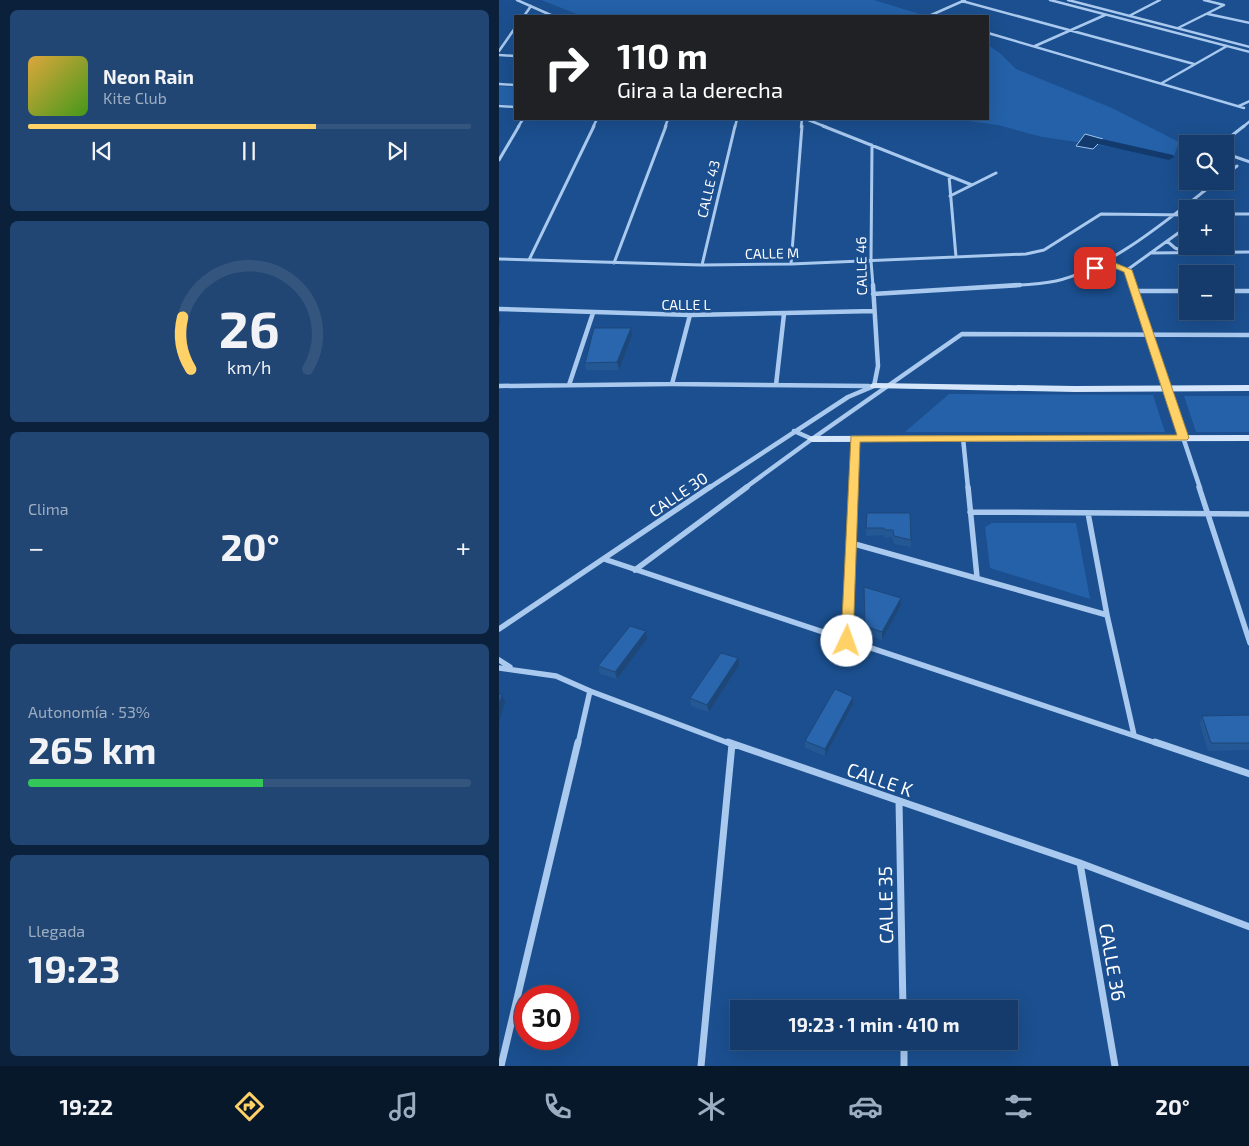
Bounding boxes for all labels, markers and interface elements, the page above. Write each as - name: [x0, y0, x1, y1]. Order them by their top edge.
- text: 110 m: [617, 34, 708, 76]
- icon: right: [534, 35, 599, 100]
- text: Neon Rain: [103, 65, 194, 88]
- text: Gira a la derecha: [617, 76, 783, 102]
- text: Kite Club: [103, 88, 167, 107]
- map controls: [1179, 135, 1234, 320]
- button: search: [1179, 135, 1234, 190]
- icon: previous: [88, 137, 116, 165]
- icon: pause: [235, 137, 263, 165]
- icon: next: [383, 137, 411, 165]
- street label: CALLE 43: [693, 159, 723, 219]
- button: +: [1179, 200, 1234, 255]
- street label: CALLE 46: [852, 237, 870, 295]
- street label: CALLE M: [745, 244, 799, 262]
- pin: [1074, 247, 1116, 289]
- icon: arrive: [1081, 254, 1109, 282]
- button: −: [1179, 265, 1234, 320]
- text: 26: [219, 296, 280, 358]
- street label: CALLE L: [661, 296, 711, 313]
- text: km/h: [227, 356, 272, 378]
- street label: CALLE 30: [645, 468, 711, 520]
- text: Clima: [28, 499, 69, 518]
- text: 20°: [220, 523, 280, 569]
- text: −: [28, 530, 44, 564]
- text: +: [456, 530, 471, 564]
- position arrow: [820, 614, 872, 666]
- text: Autonomía · 53%: [28, 702, 150, 721]
- text: 265 km: [28, 726, 156, 772]
- street label: CALLE K: [844, 757, 916, 801]
- street label: CALLE 35: [873, 866, 897, 944]
- text: Llegada: [28, 921, 85, 940]
- street label: CALLE 36: [1095, 921, 1131, 1003]
- text: 19:23: [28, 945, 120, 991]
- speed limit sign: 30: [514, 985, 579, 1050]
- text: 19:23 · 1 min · 410 m: [789, 1013, 959, 1036]
- icon: directions: [232, 1089, 267, 1124]
- icon: music: [386, 1089, 421, 1124]
- icon: phone: [540, 1089, 575, 1124]
- icon: climate: [694, 1089, 729, 1124]
- icon: car: [848, 1089, 883, 1124]
- icon: filters: [1001, 1089, 1036, 1124]
- text: 19:22: [59, 1093, 113, 1119]
- text: 20°: [1155, 1093, 1190, 1119]

